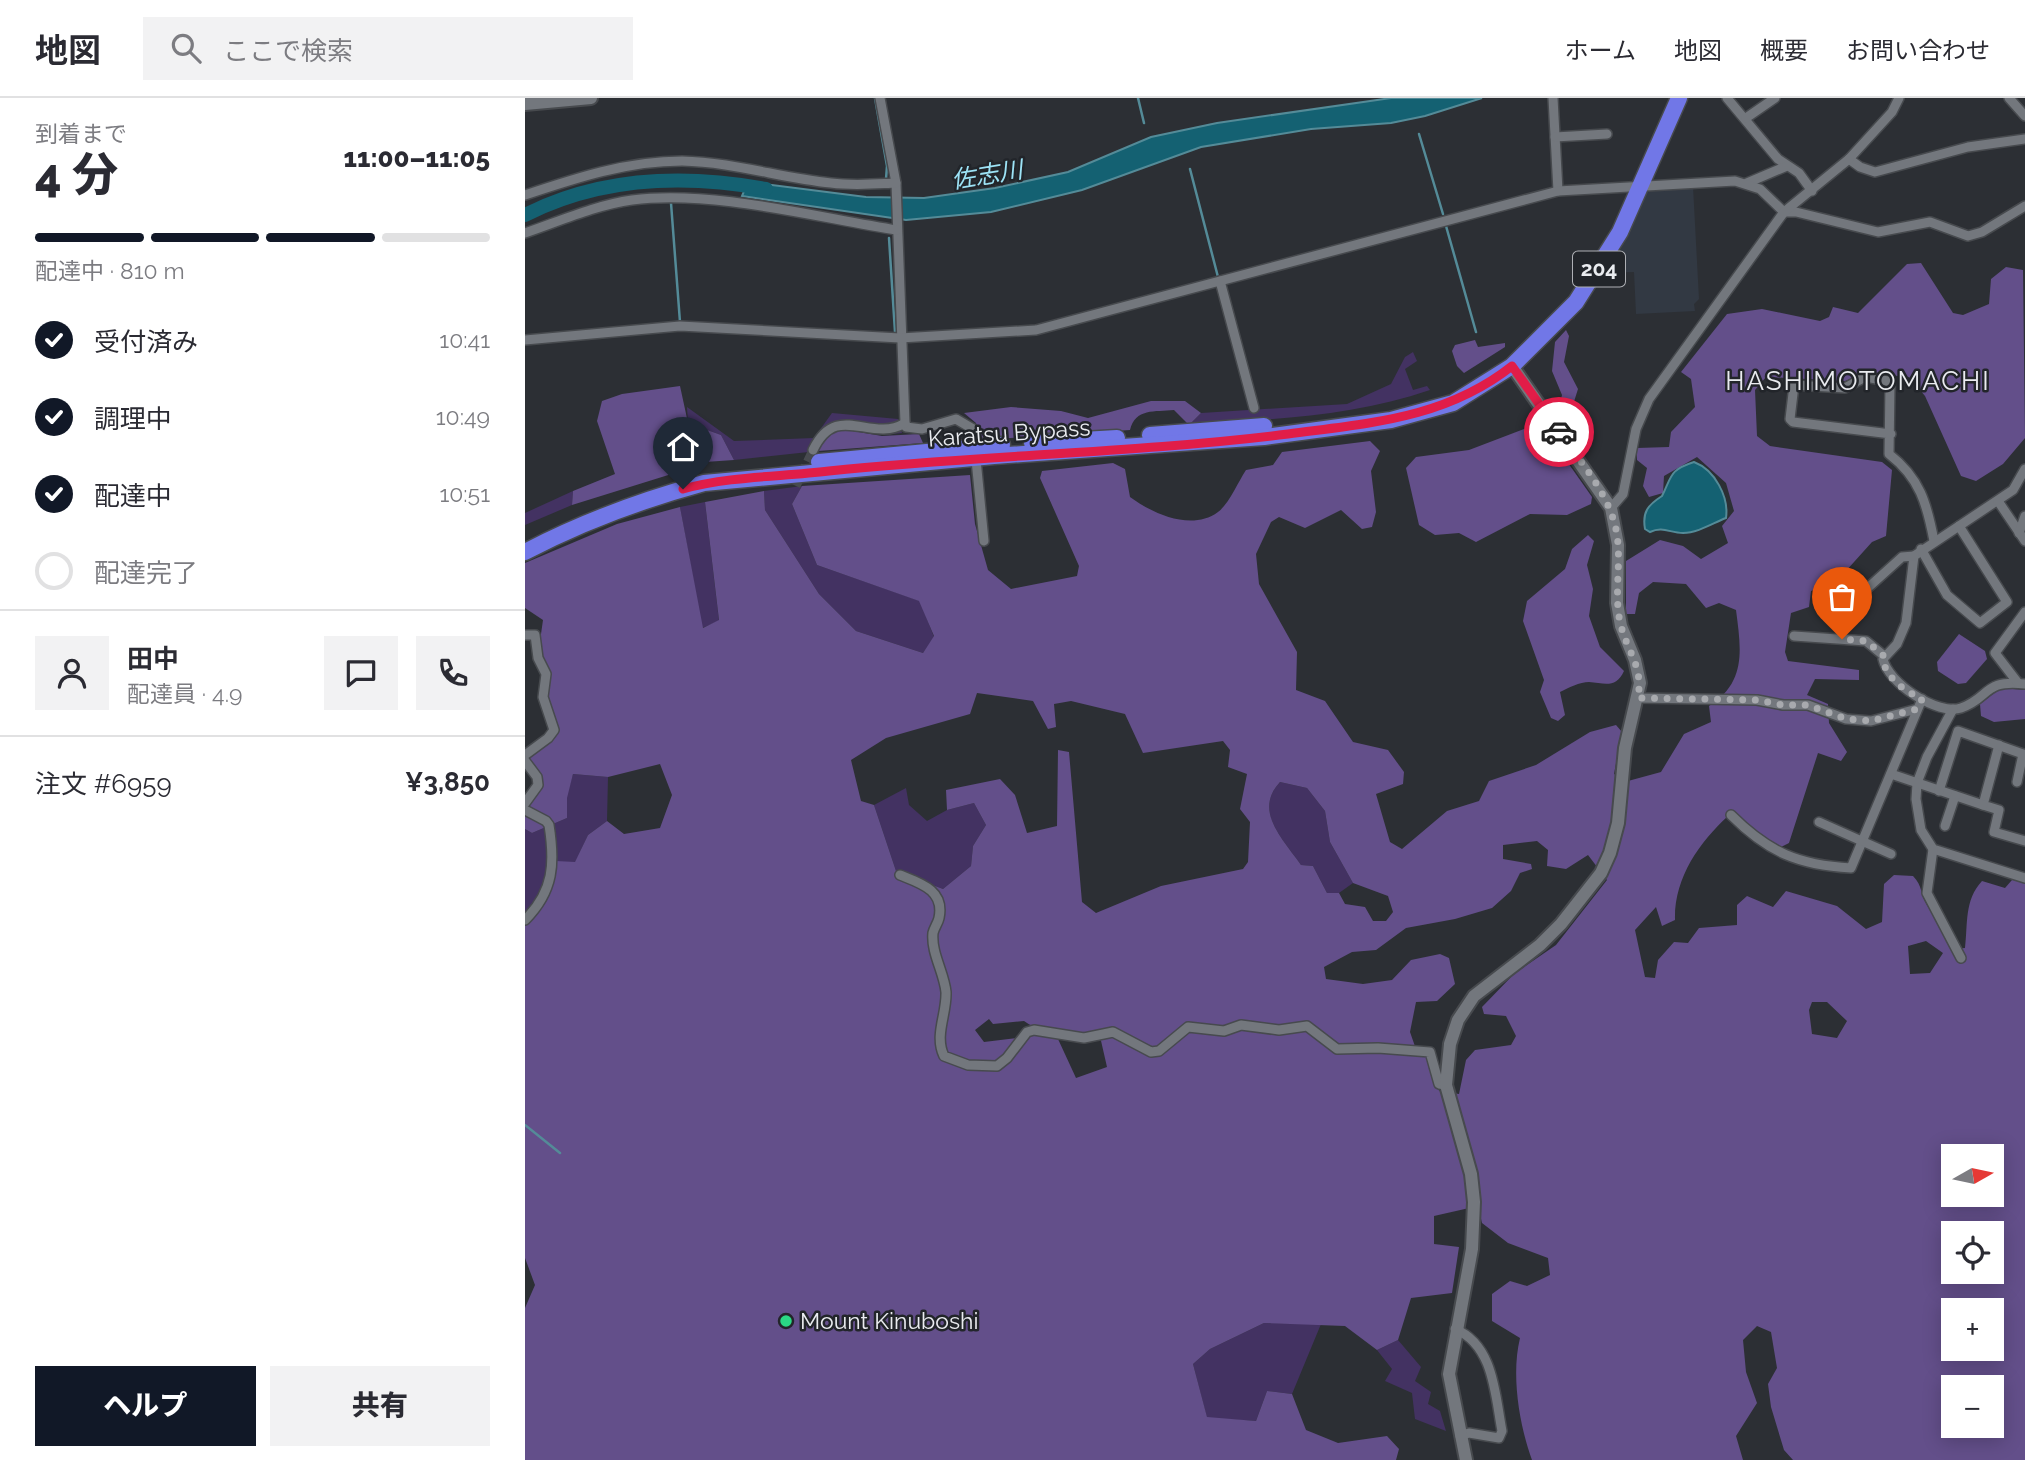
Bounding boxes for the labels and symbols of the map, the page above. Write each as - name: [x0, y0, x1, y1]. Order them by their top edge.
- water label: 佐志川: [949, 154, 1028, 194]
- road number: 204: [1573, 252, 1625, 286]
- district label: HASHIMOTOMACHI: [1725, 366, 1991, 396]
- courier: [1524, 397, 1594, 467]
- street label: Karatsu Bypass: [927, 413, 1091, 452]
- pin: [653, 417, 713, 489]
- pin: [1812, 567, 1872, 639]
- north arrow: [1941, 1144, 2004, 1208]
- place label: Mount Kinuboshi: [800, 1307, 978, 1334]
- marker: Mount Kinuboshi: [778, 1313, 794, 1329]

